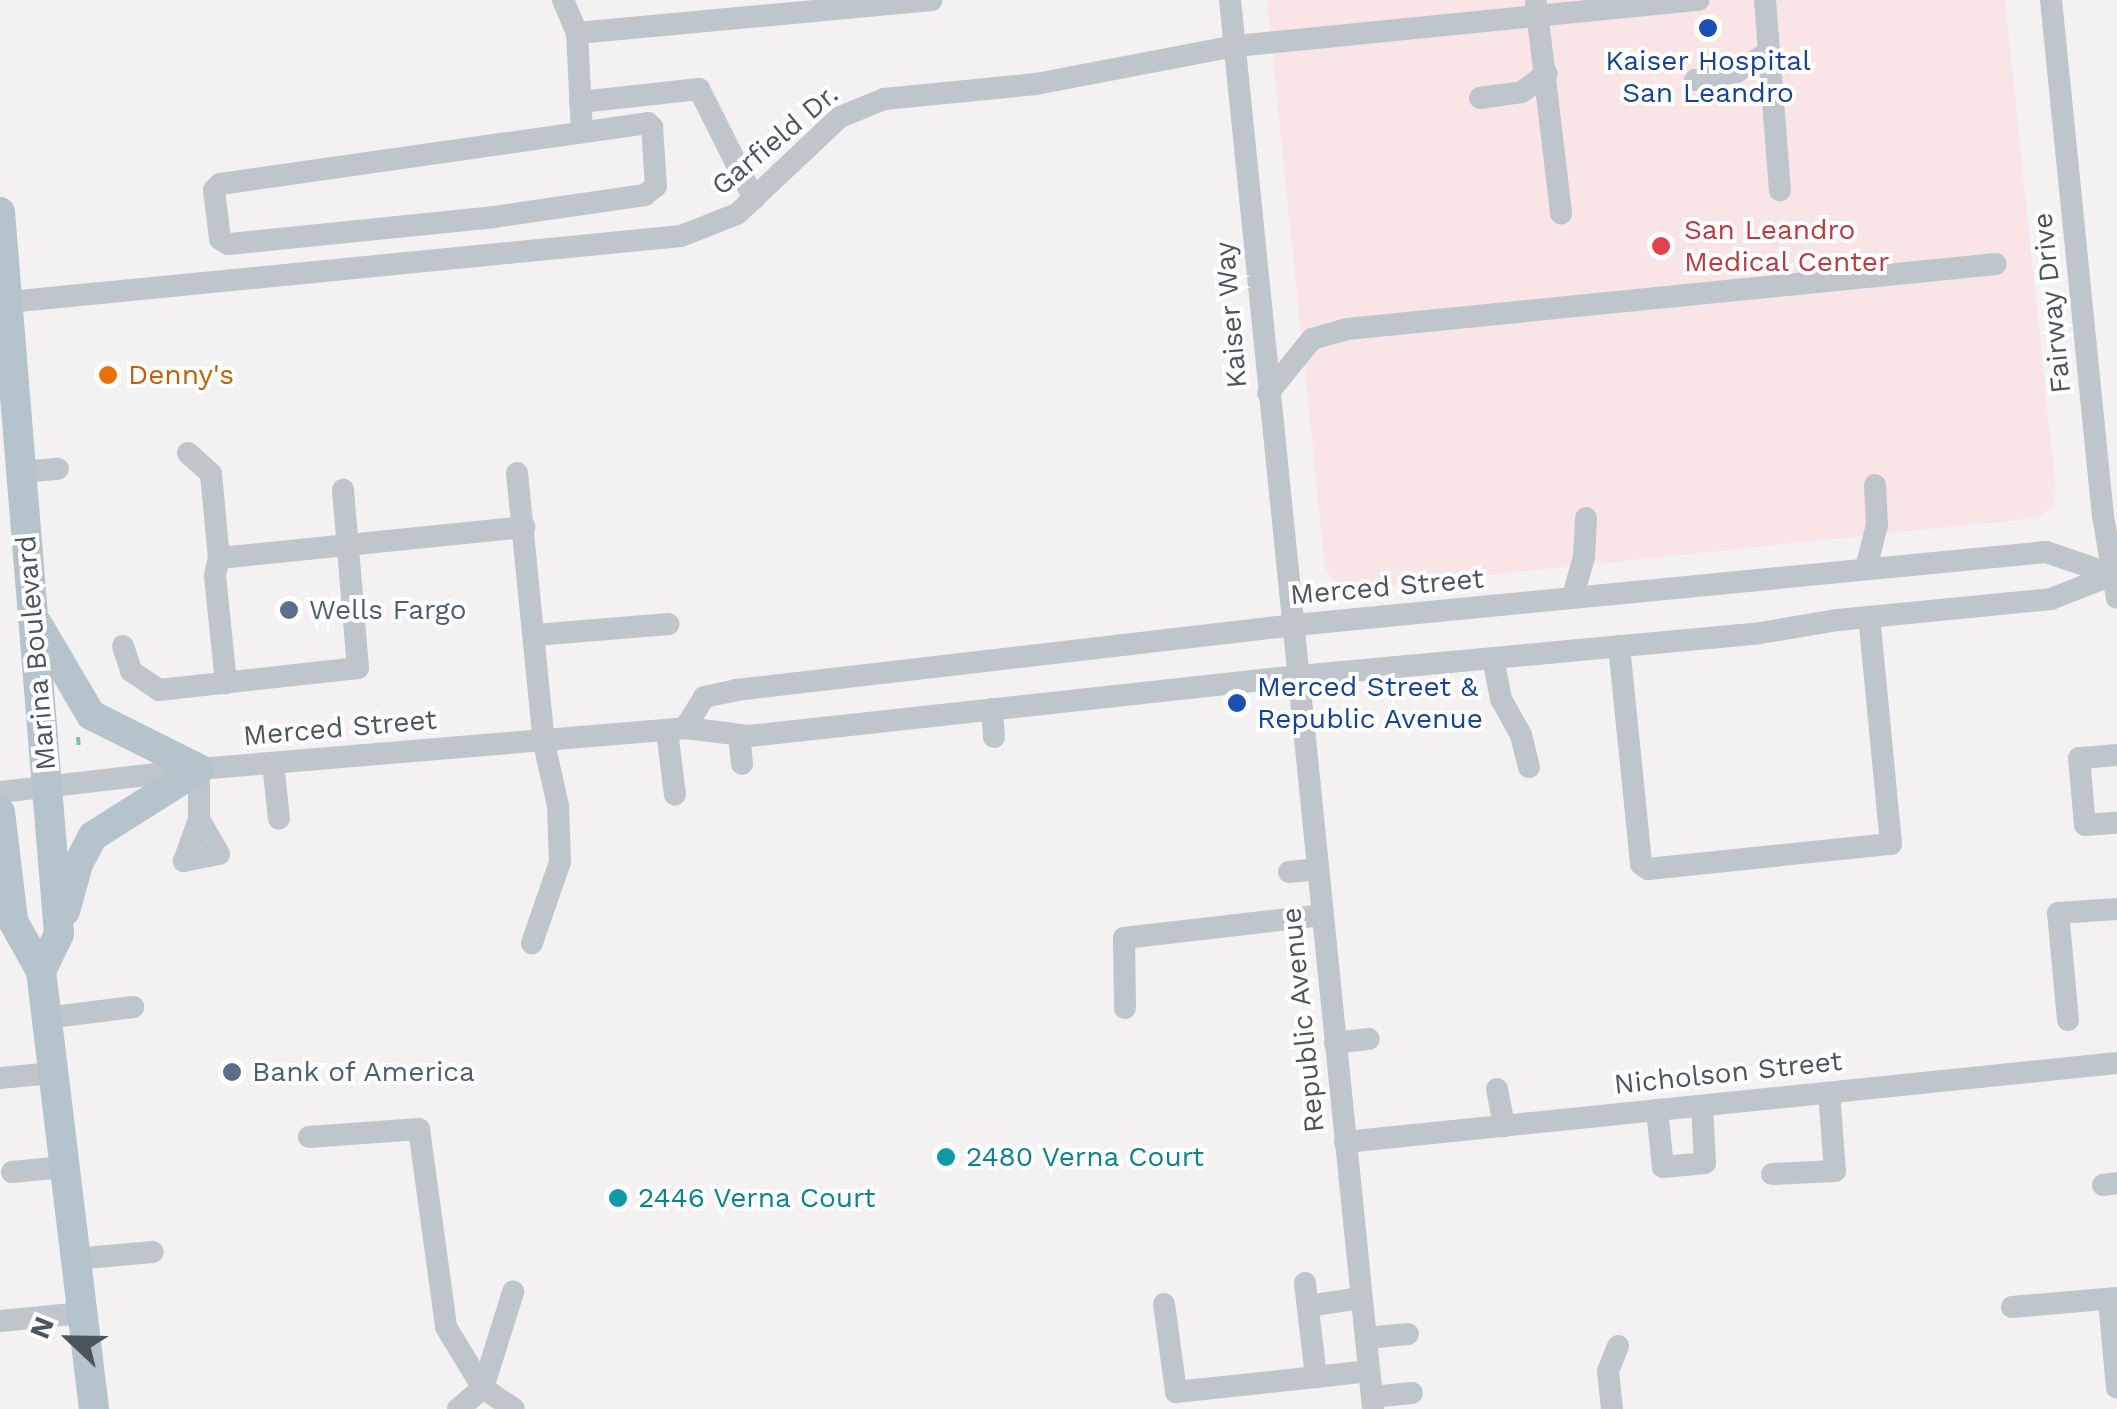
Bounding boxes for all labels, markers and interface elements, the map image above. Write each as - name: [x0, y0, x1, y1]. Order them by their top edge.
- marker: Kaiser Hospital San Leandro: [1697, 17, 1719, 39]
- place label: Kaiser Hospital San Leandro: [1605, 44, 1811, 110]
- street label: Garfield Dr.: [705, 77, 845, 203]
- street label: Fairway Drive: [2026, 211, 2078, 395]
- place label: San Leandro Medical Center: [1684, 213, 1890, 279]
- marker: San Leandro Medical Center: [1648, 233, 1674, 259]
- street label: Kaiser Way: [1208, 240, 1254, 390]
- place label: Denny's: [128, 358, 234, 392]
- marker: Denny's: [97, 364, 119, 386]
- street label: Marina Boulevard: [9, 534, 63, 772]
- street label: Merced Street: [1289, 562, 1485, 612]
- place label: Wells Fargo: [309, 593, 466, 627]
- marker: Wells Fargo: [278, 599, 300, 621]
- place label: Merced Street & Republic Avenue: [1257, 670, 1484, 736]
- marker: Merced Street & Republic Avenue: [1226, 692, 1248, 714]
- street label: Merced Street: [242, 703, 438, 753]
- street label: Republic Avenue: [1274, 905, 1332, 1135]
- street label: Nicholson Street: [1612, 1044, 1844, 1102]
- place label: Bank of America: [252, 1055, 478, 1089]
- marker: Bank of America: [221, 1061, 243, 1083]
- place label: 2480 Verna Court: [966, 1140, 1206, 1174]
- marker: 2480 Verna Court: [935, 1146, 957, 1168]
- place label: 2446 Verna Court: [638, 1181, 877, 1215]
- marker: 2446 Verna Court: [607, 1187, 629, 1209]
- north arrow: [20, 1289, 120, 1389]
- text: N: [23, 1312, 61, 1343]

